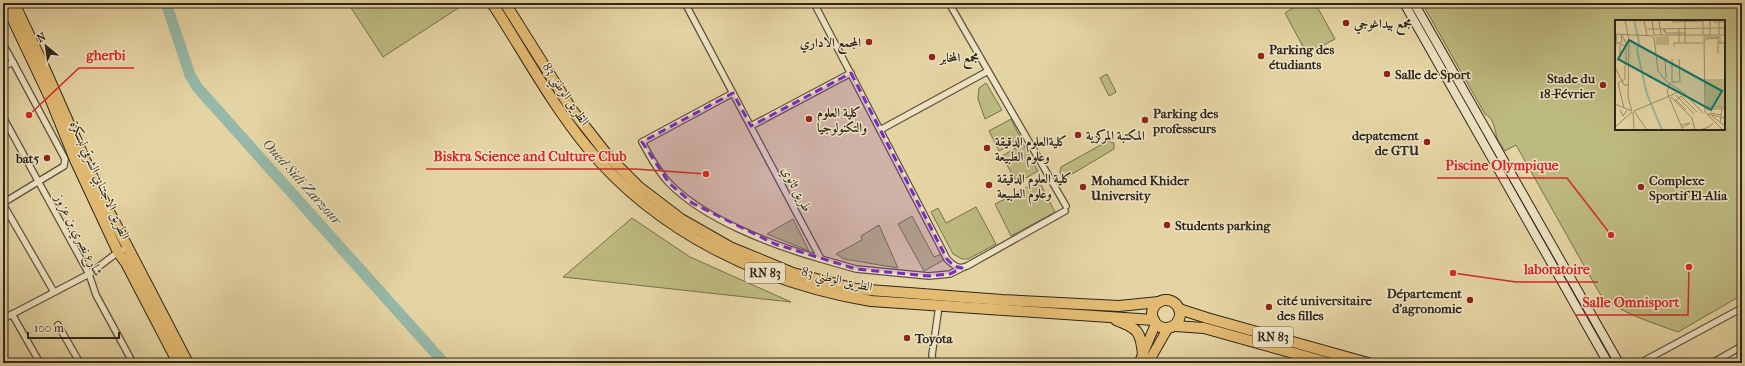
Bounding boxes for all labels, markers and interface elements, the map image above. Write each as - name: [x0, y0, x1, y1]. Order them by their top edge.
- place label: مجمع بيداغوجي: [1353, 16, 1412, 36]
- marker: مجمع بيداغوجي: [1341, 18, 1351, 28]
- inset map: [1615, 20, 1725, 130]
- north arrow: [26, 26, 66, 66]
- text: N: [35, 30, 49, 45]
- place label: المجمع الاداري: [800, 35, 861, 55]
- marker: المجمع الاداري: [864, 37, 874, 47]
- callout: gherbi: [79, 42, 134, 68]
- place label: Parking des étudiants: [1269, 42, 1334, 72]
- text: gherbi: [86, 47, 127, 64]
- place label: مجمع المخابر: [938, 50, 979, 70]
- marker: Parking des étudiants: [1256, 51, 1266, 61]
- marker: مجمع المخابر: [927, 52, 937, 62]
- street label: الطريق الوطني 83: [536, 60, 593, 131]
- place label: Salle de Sport: [1395, 67, 1471, 83]
- marker: Salle de Sport: [1382, 69, 1392, 79]
- place label: Stade du 18-Février: [1539, 71, 1596, 101]
- marker: Stade du 18-Février: [1598, 80, 1608, 90]
- place label: كلية العلوم والتكنولوجيا: [817, 105, 867, 136]
- place label: Parking des professeurs: [1152, 106, 1218, 137]
- marker: كلية العلوم والتكنولوجيا: [804, 114, 814, 124]
- marker: Parking des professeurs: [1140, 115, 1150, 125]
- street label: الطريق الاجتنابي الشرقي لبسكرة: [63, 118, 133, 243]
- place label: المكتبة المركزية: [1086, 128, 1145, 144]
- place label: depatement de GTU: [1352, 128, 1420, 158]
- marker: المكتبة المركزية: [1073, 130, 1083, 140]
- place label: كليةالعلوم الدقيقة وعلوم الطبيعة: [995, 134, 1067, 168]
- water label: Oued Sidi Zarzour: [259, 135, 346, 230]
- marker: depatement de GTU: [1422, 137, 1432, 147]
- callout: Biskra Science and Culture Club: [426, 143, 635, 169]
- marker: كليةالعلوم الدقيقة وعلوم الطبيعة: [982, 143, 992, 153]
- text: Biskra Science and Culture Club: [433, 148, 627, 165]
- place label: bat5: [15, 151, 39, 166]
- callout: Piscine Olympique: [1437, 152, 1567, 178]
- marker: bat5: [42, 153, 52, 163]
- text: Piscine Olympique: [1445, 157, 1559, 174]
- street label: طريق ثانوي: [776, 164, 815, 216]
- place label: كلية العلوم الدقيقة وعلوم الطبيعة: [997, 171, 1072, 205]
- place label: Mohamed Khider University: [1090, 173, 1190, 204]
- place label: Complexe Sportif El-Alia: [1649, 173, 1728, 204]
- marker: كلية العلوم الدقيقة وعلوم الطبيعة: [984, 180, 994, 190]
- marker: Mohamed Khider University: [1078, 182, 1088, 192]
- marker: Complexe Sportif El-Alia: [1636, 182, 1646, 192]
- street label: شارع نصري بن عزوز: [48, 190, 106, 280]
- place label: Students parking: [1175, 218, 1271, 234]
- marker: Students parking: [1162, 220, 1172, 230]
- callout: laboratoire: [1516, 256, 1598, 282]
- text: laboratoire: [1523, 261, 1590, 278]
- road number: RN 83: [745, 263, 785, 283]
- street label: الطريق الوطني 83: [799, 264, 874, 298]
- place label: Département d'agronomie: [1387, 286, 1463, 317]
- callout: Salle Omnisport: [1575, 289, 1688, 315]
- place label: cité universitaire des filles: [1277, 293, 1373, 323]
- text: Salle Omnisport: [1582, 294, 1681, 311]
- marker: Département d'agronomie: [1465, 295, 1475, 305]
- marker: cité universitaire des filles: [1264, 302, 1274, 312]
- scale bar: [28, 314, 119, 340]
- text: 100 m: [34, 321, 64, 335]
- road number: RN 83: [1253, 327, 1293, 347]
- place label: Toyota: [914, 331, 954, 347]
- marker: Toyota: [902, 333, 912, 343]

